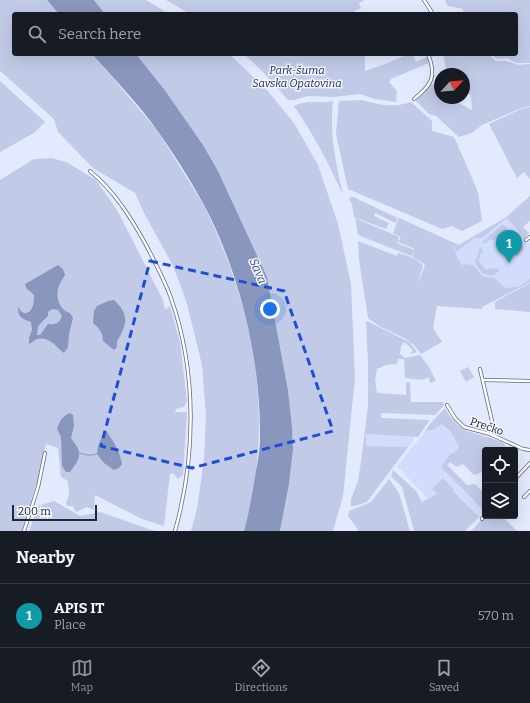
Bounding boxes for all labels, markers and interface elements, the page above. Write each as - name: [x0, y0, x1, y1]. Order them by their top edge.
- search box: [12, 12, 518, 56]
- icon: search: [26, 23, 48, 45]
- text: Search here: [58, 25, 141, 43]
- park label: Park-šuma Savska Opatovina: [252, 64, 342, 90]
- north arrow: [434, 68, 470, 104]
- pin: 1: [496, 230, 522, 263]
- water label: Sava: [246, 256, 270, 286]
- your location: [260, 299, 280, 319]
- street label: Prečko: [468, 415, 505, 438]
- map controls: [482, 447, 518, 519]
- button: locate: [482, 447, 518, 483]
- button: layers: [482, 483, 518, 519]
- scale bar: [12, 503, 97, 522]
- text: 200 m: [18, 505, 51, 518]
- text: Nearby: [16, 547, 75, 568]
- text: APIS IT: [54, 599, 104, 617]
- text: 1: [26, 608, 32, 623]
- text: 570 m: [478, 608, 514, 623]
- text: Place: [54, 617, 86, 632]
- tab: Map: [71, 657, 93, 694]
- tab: Directions: [235, 657, 287, 694]
- tab: Saved: [429, 657, 459, 694]

